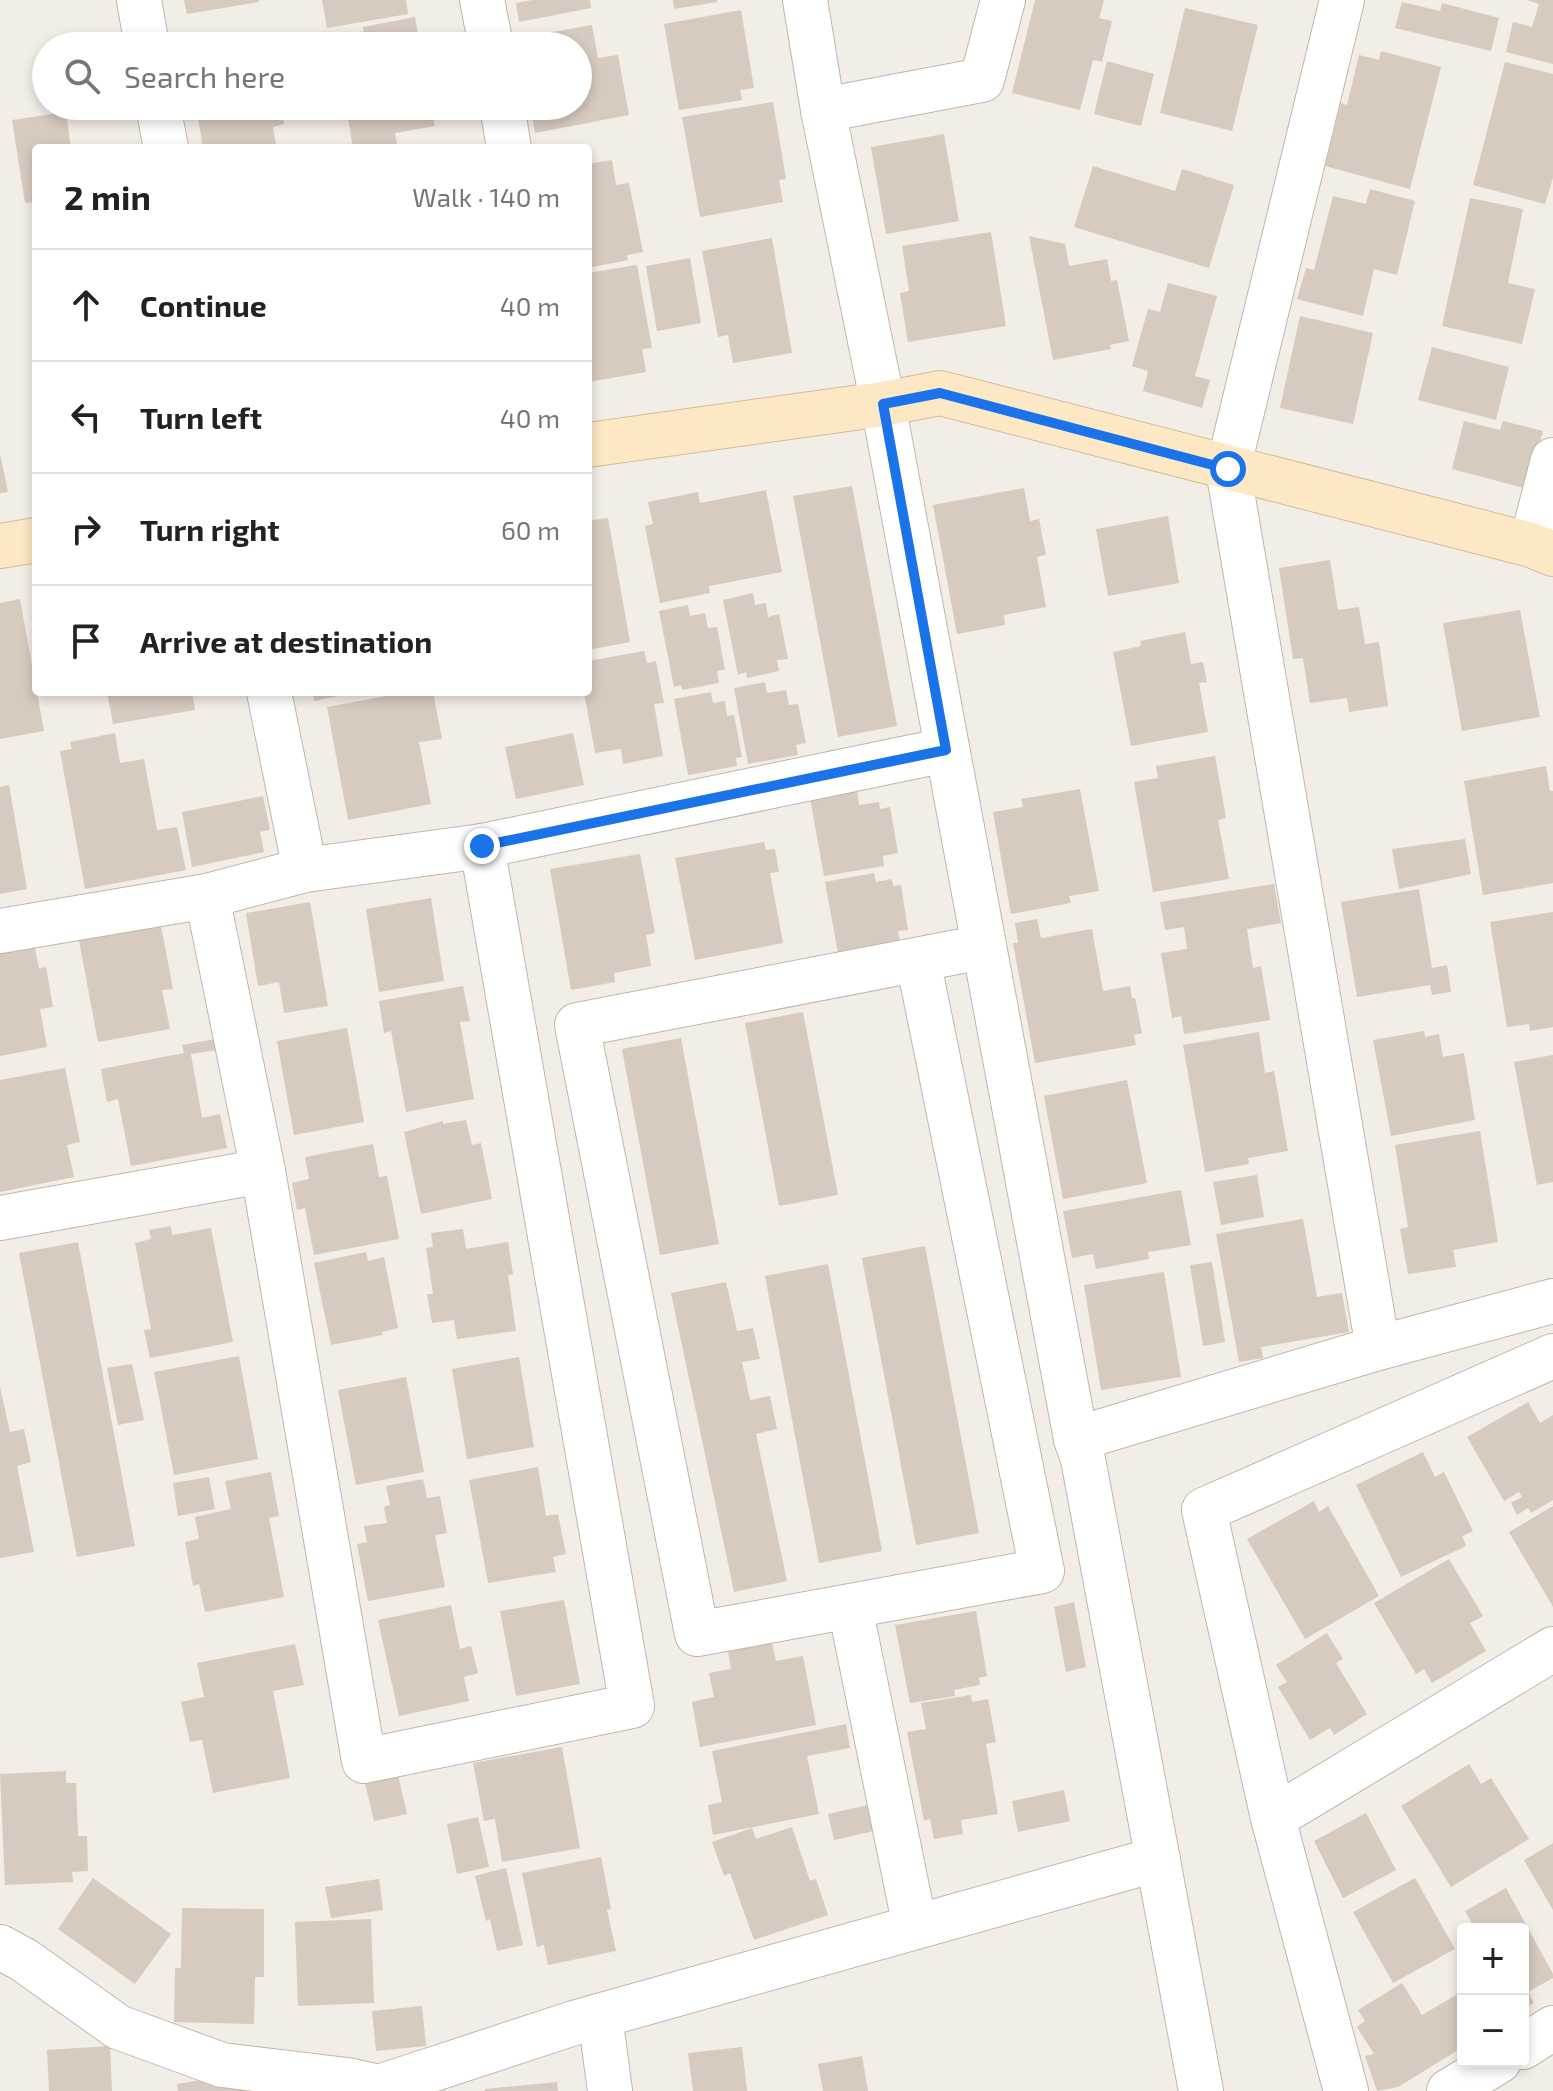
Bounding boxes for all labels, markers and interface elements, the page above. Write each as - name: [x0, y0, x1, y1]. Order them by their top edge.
- search box: [32, 32, 592, 120]
- icon: search: [60, 54, 104, 98]
- text: Search here: [124, 58, 285, 94]
- text: 2 min: [64, 176, 151, 217]
- text: Walk · 140 m: [412, 181, 560, 212]
- icon: ahead: [64, 283, 108, 327]
- text: Continue: [140, 287, 267, 323]
- text: 40 m: [500, 290, 560, 321]
- icon: left: [64, 395, 108, 439]
- text: Turn left: [140, 399, 262, 435]
- text: 40 m: [500, 402, 560, 433]
- route start: [1210, 451, 1246, 487]
- icon: right: [64, 507, 108, 551]
- text: Turn right: [140, 511, 280, 547]
- text: 60 m: [501, 514, 560, 545]
- icon: arrive: [64, 619, 108, 663]
- text: Arrive at destination: [140, 623, 432, 659]
- route end: [464, 828, 500, 864]
- map controls: [1457, 1923, 1529, 2067]
- button: +: [1457, 1923, 1529, 1995]
- button: −: [1457, 1995, 1529, 2067]

